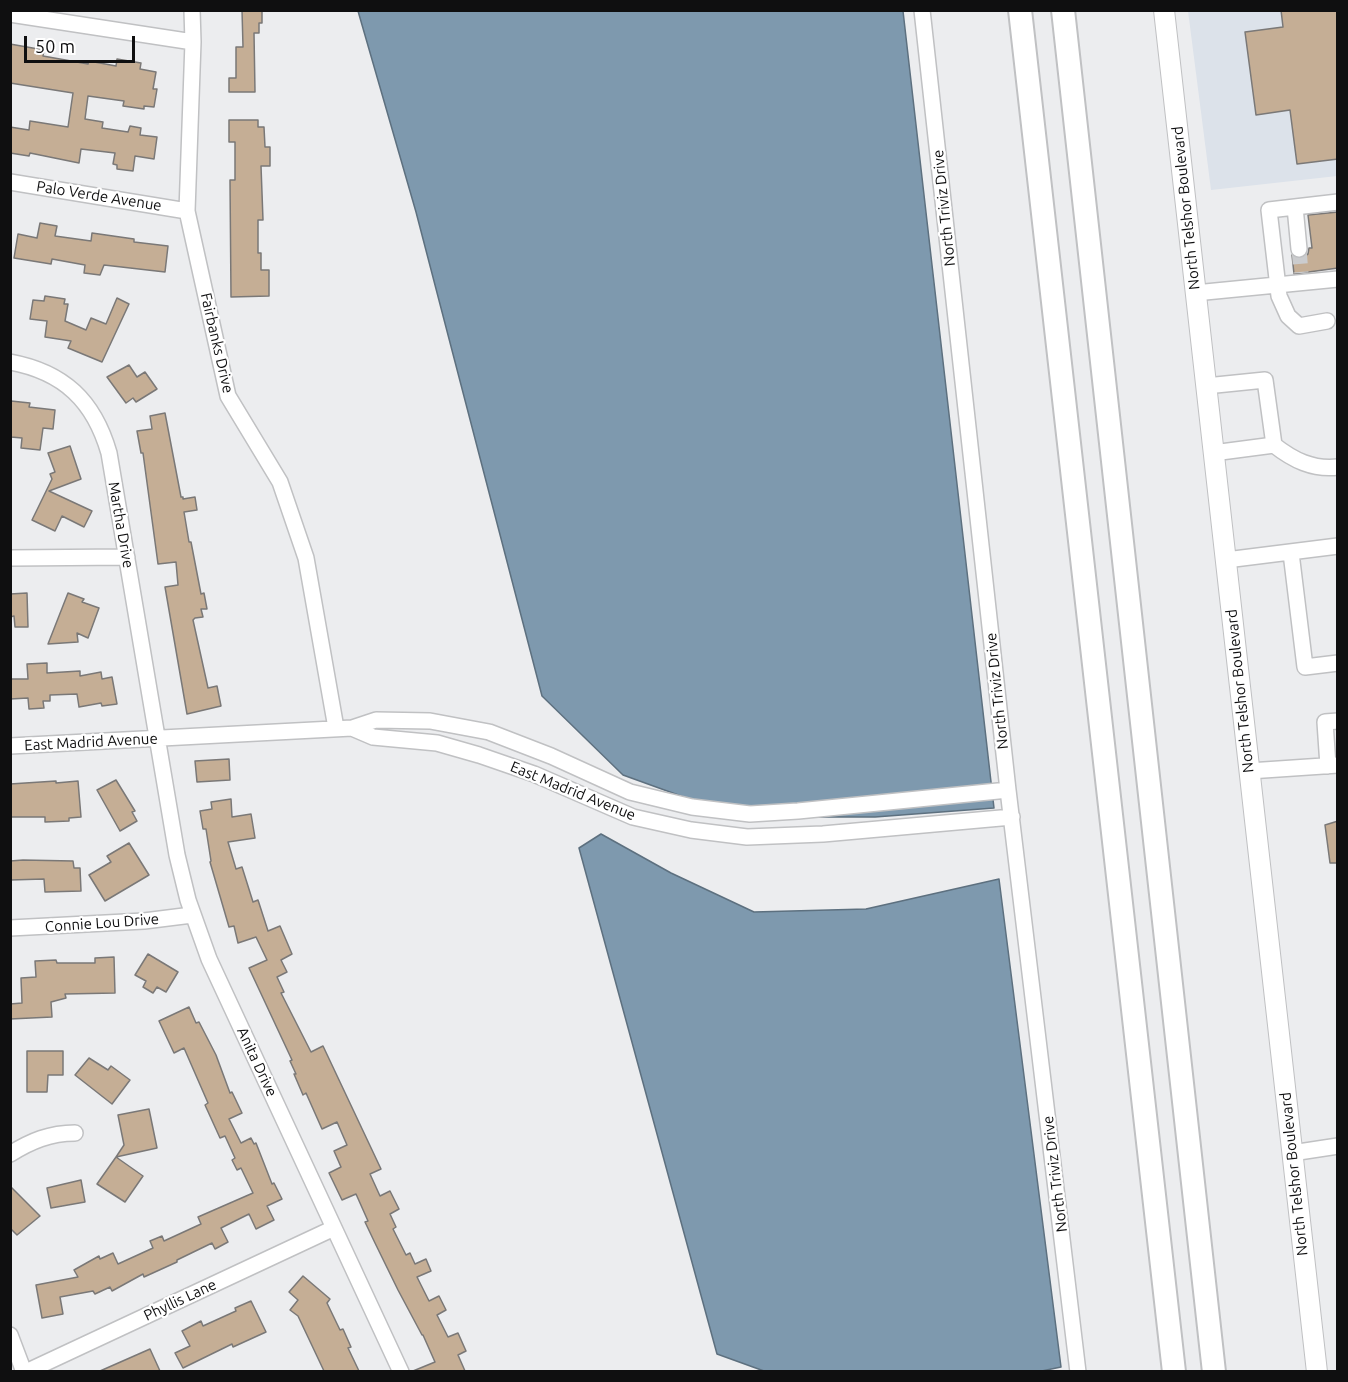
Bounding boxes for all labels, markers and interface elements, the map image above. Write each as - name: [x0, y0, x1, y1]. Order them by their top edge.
- scale bar: [27, 24, 138, 62]
- text: 50 m: [35, 36, 75, 56]
- street label: North Telshor Boulevard: [1168, 125, 1204, 291]
- street label: North Triviz Drive: [929, 149, 959, 267]
- street label: Palo Verde Avenue: [35, 177, 163, 215]
- street label: Fairbanks Drive: [197, 291, 237, 395]
- street label: Martha Drive: [105, 480, 137, 570]
- street label: North Telshor Boulevard: [1222, 608, 1258, 774]
- street label: North Triviz Drive: [982, 632, 1012, 750]
- street label: East Madrid Avenue: [24, 730, 158, 754]
- street label: East Madrid Avenue: [508, 758, 638, 824]
- street label: Connie Lou Drive: [44, 910, 160, 936]
- street label: Anita Drive: [233, 1024, 281, 1100]
- street label: North Telshor Boulevard: [1276, 1091, 1312, 1257]
- street label: North Triviz Drive: [1039, 1115, 1071, 1233]
- street label: Phyllis Lane: [141, 1275, 219, 1325]

